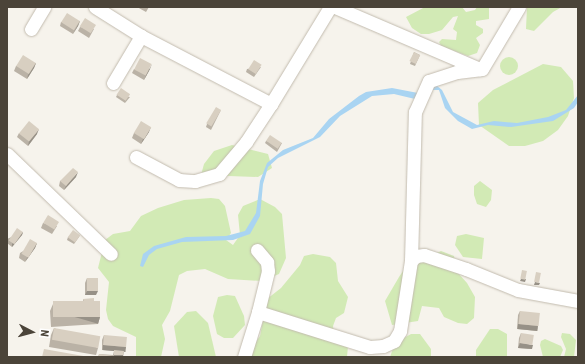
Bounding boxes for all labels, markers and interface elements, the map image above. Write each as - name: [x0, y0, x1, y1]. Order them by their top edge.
- north arrow: [12, 312, 52, 352]
- text: N: [38, 329, 51, 337]

